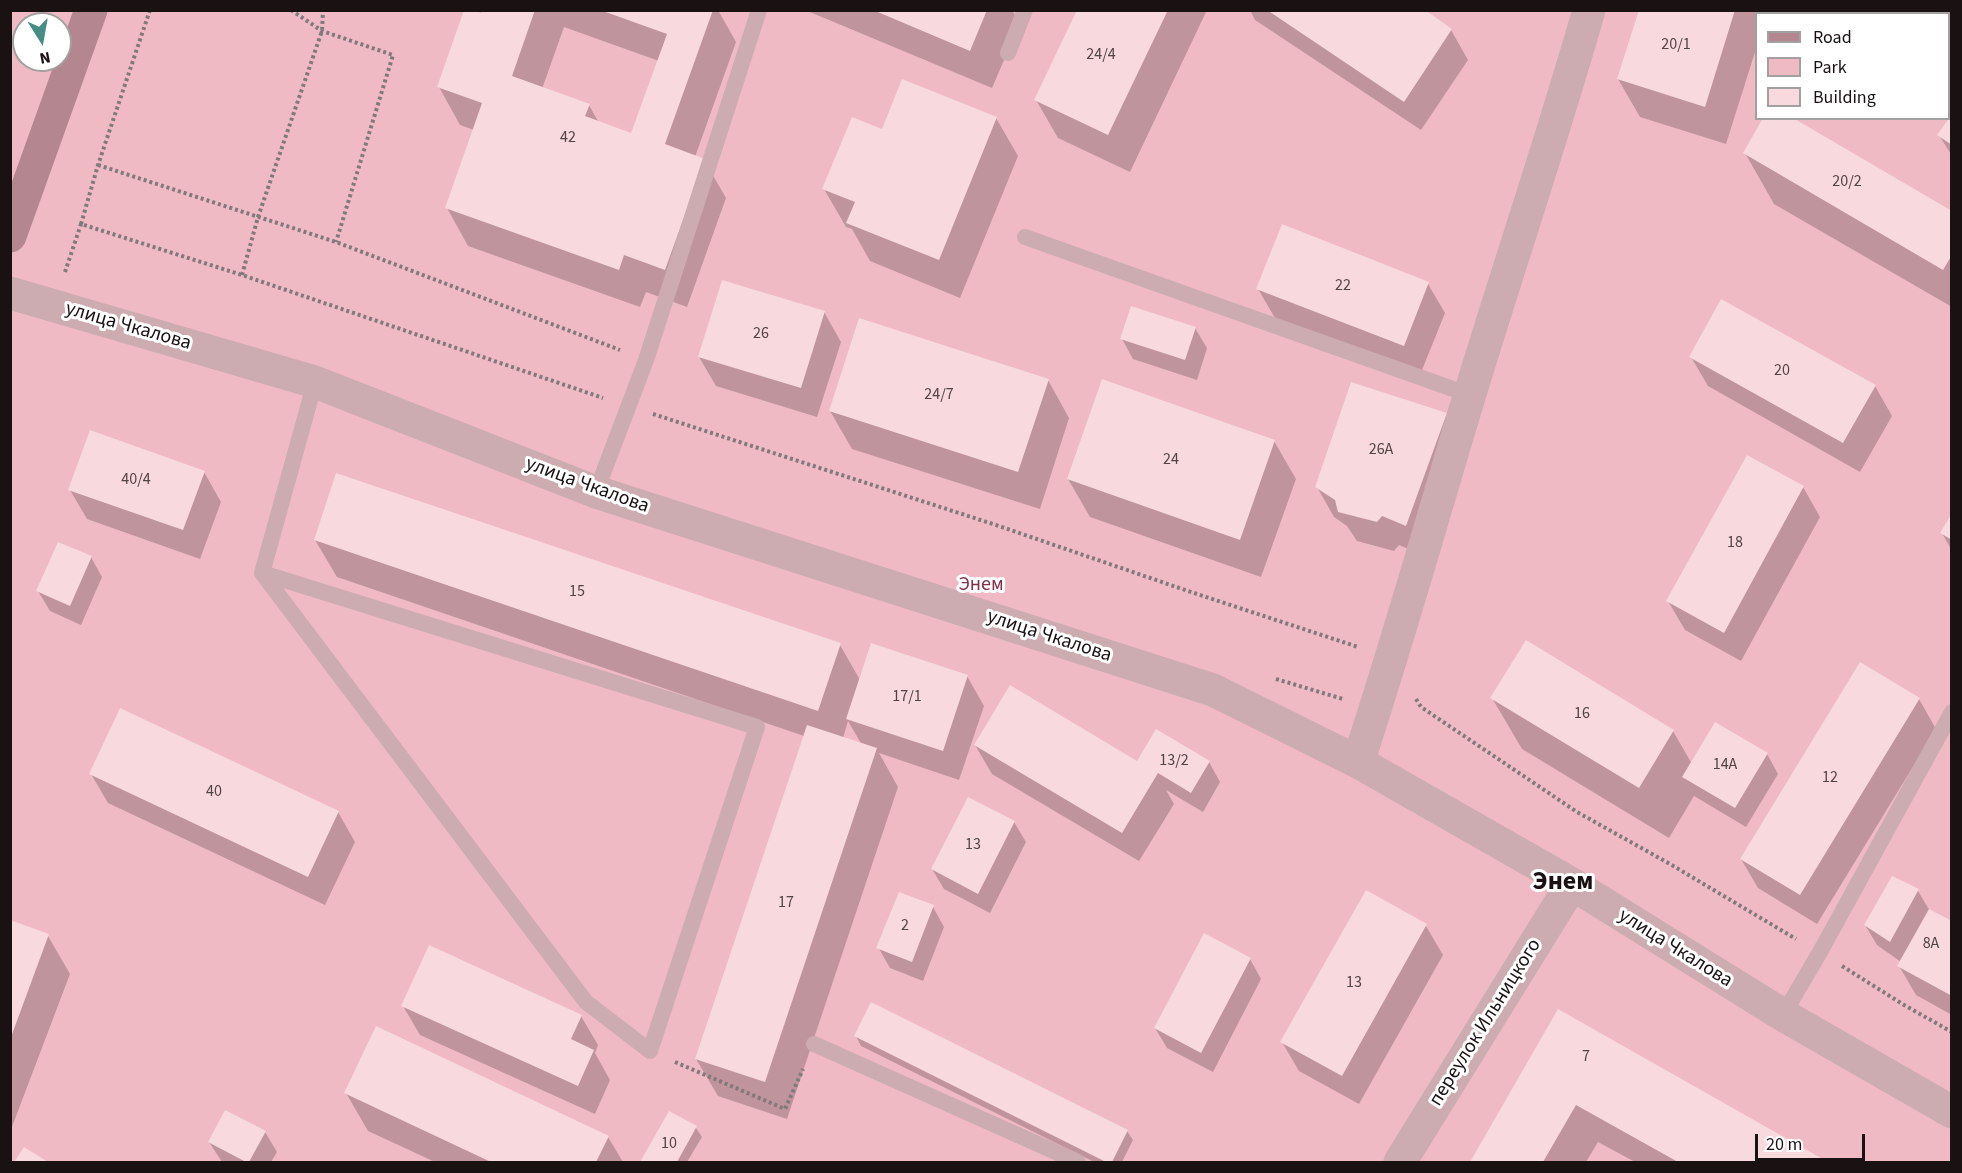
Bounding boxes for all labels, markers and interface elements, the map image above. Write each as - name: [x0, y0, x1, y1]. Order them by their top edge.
- north arrow: [12, 12, 72, 72]
- legend: [1755, 12, 1950, 120]
- text: Road: [1813, 25, 1852, 50]
- house number: 20/1: [1661, 35, 1691, 55]
- house number: 24/4: [1086, 45, 1116, 65]
- text: N: [38, 46, 52, 70]
- text: Park: [1813, 55, 1847, 80]
- text: Building: [1813, 85, 1876, 110]
- house number: 42: [560, 128, 576, 148]
- house number: 20/2: [1832, 172, 1862, 192]
- house number: 22: [1335, 276, 1351, 296]
- street label: улица Чкалова: [62, 298, 194, 356]
- house number: 26: [753, 324, 769, 344]
- house number: 20: [1774, 361, 1790, 381]
- house number: 24/7: [924, 385, 954, 405]
- house number: 26А: [1369, 440, 1393, 460]
- house number: 24: [1163, 450, 1179, 470]
- street label: улица Чкалова: [522, 453, 652, 519]
- house number: 40/4: [121, 470, 151, 490]
- house number: 18: [1727, 533, 1743, 553]
- park label: Энем: [958, 574, 1004, 598]
- house number: 15: [569, 582, 585, 602]
- street label: улица Чкалова: [984, 606, 1114, 668]
- house number: 17/1: [892, 687, 922, 707]
- house number: 16: [1574, 704, 1590, 724]
- house number: 13/2: [1159, 751, 1189, 771]
- house number: 14А: [1713, 755, 1737, 775]
- house number: 12: [1822, 768, 1838, 788]
- house number: 40: [206, 782, 222, 802]
- house number: 13: [965, 835, 981, 855]
- district label: Энем: [1533, 867, 1593, 899]
- house number: 17: [778, 893, 794, 913]
- street label: улица Чкалова: [1614, 904, 1736, 994]
- house number: 2: [901, 916, 909, 936]
- house number: 8А: [1923, 934, 1939, 954]
- street label: переулок Ильницкого: [1425, 935, 1547, 1111]
- house number: 13: [1346, 973, 1362, 993]
- house number: 7: [1582, 1047, 1590, 1067]
- scale bar: [1758, 1122, 1868, 1160]
- text: 20 m: [1766, 1132, 1802, 1157]
- house number: 10: [661, 1134, 677, 1154]

